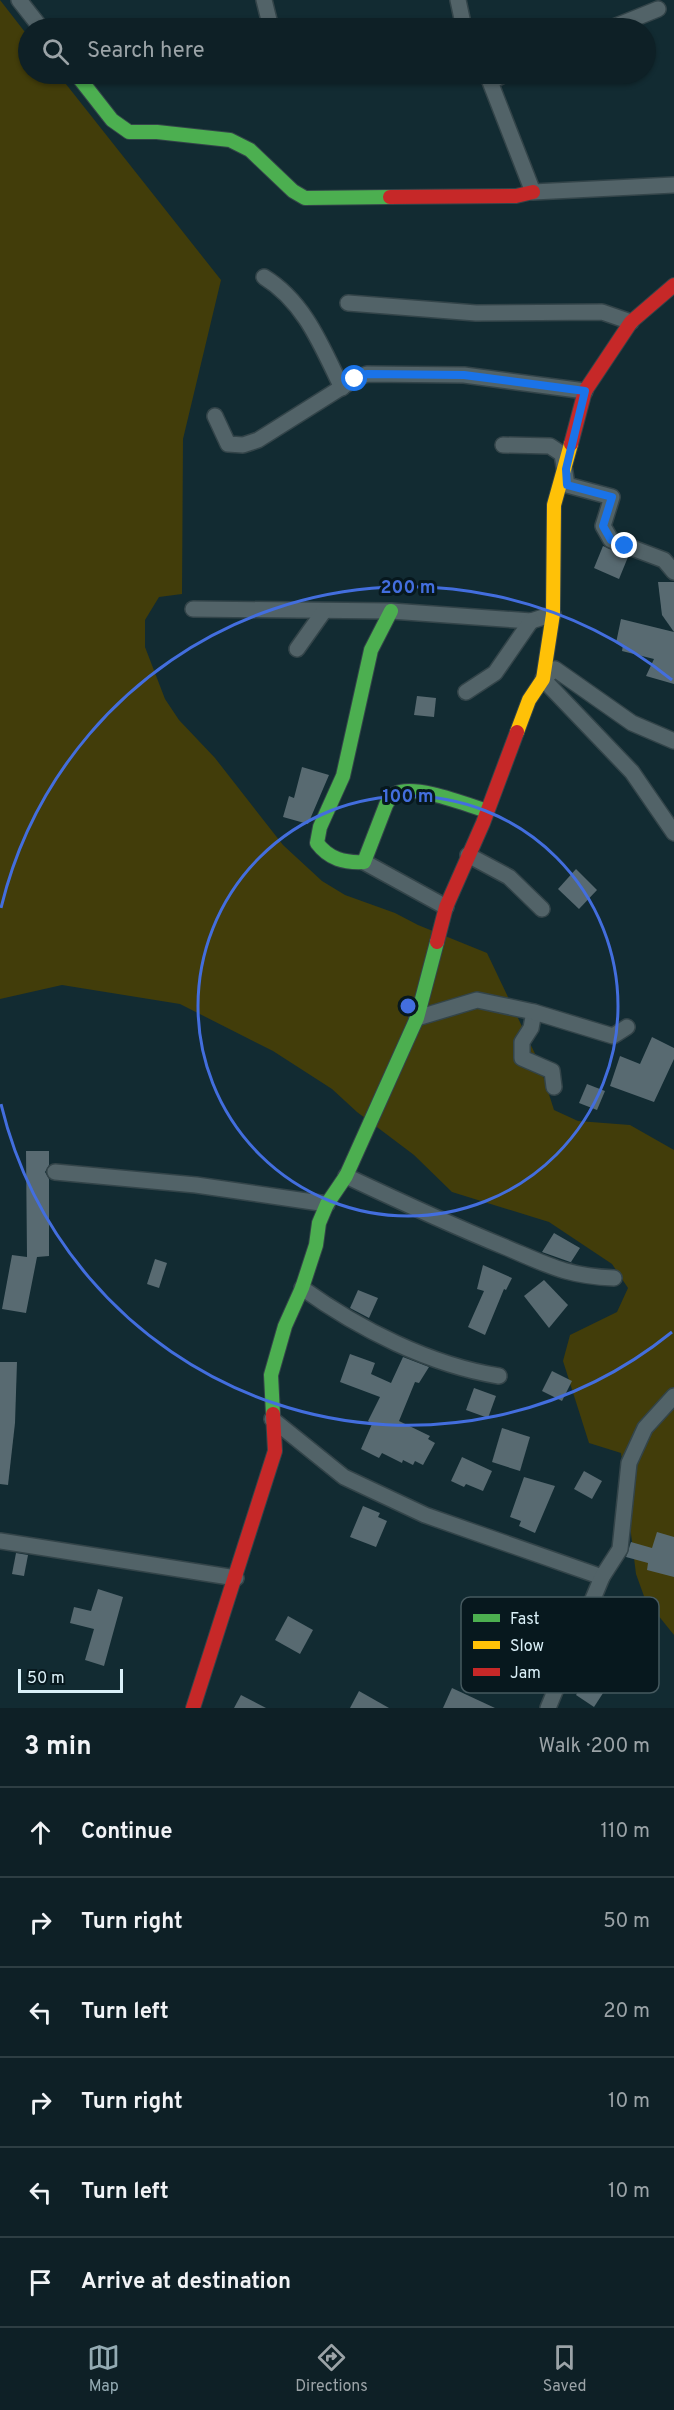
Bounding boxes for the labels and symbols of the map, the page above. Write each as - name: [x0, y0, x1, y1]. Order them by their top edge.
- route start: [341, 365, 367, 391]
- route end: [611, 532, 637, 558]
- text: 200 m: [380, 577, 436, 600]
- text: 100 m: [382, 786, 434, 809]
- centre of rings: [398, 996, 418, 1016]
- legend: [461, 1597, 659, 1693]
- text: Fast: [510, 1610, 540, 1630]
- text: Slow: [510, 1637, 544, 1657]
- text: Jam: [510, 1664, 541, 1684]
- scale bar: [18, 1666, 123, 1694]

